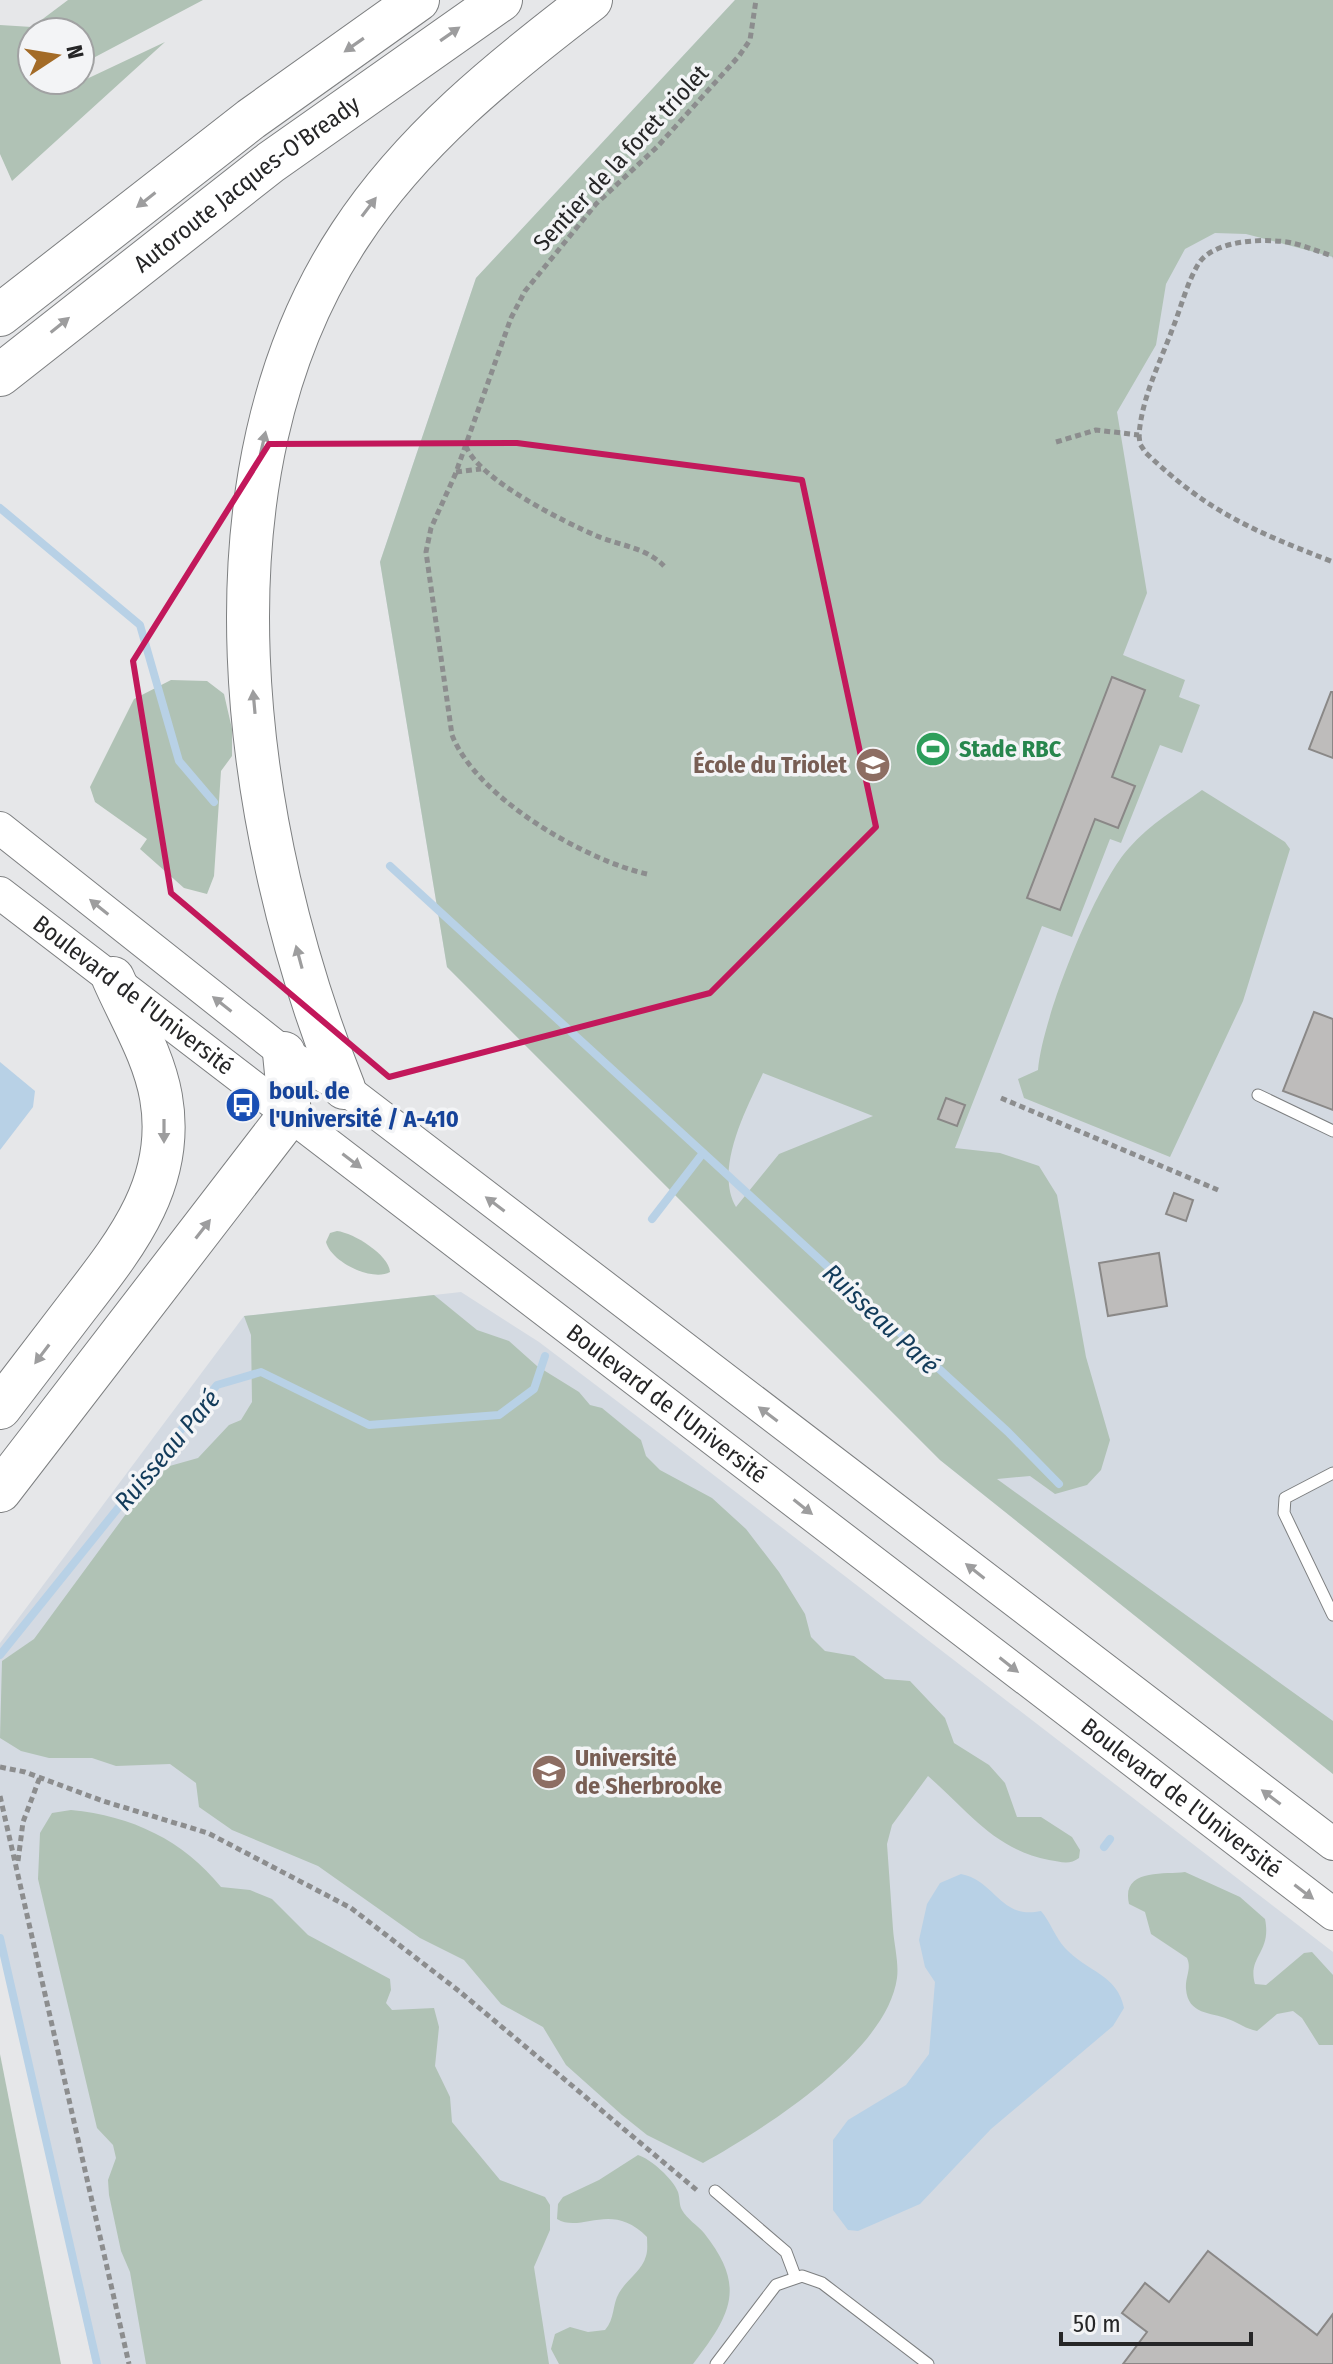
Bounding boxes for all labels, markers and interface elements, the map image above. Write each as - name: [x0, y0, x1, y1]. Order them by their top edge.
- north arrow: [16, 16, 96, 96]
- one-way arrow: [440, 27, 461, 42]
- one-way arrow: [344, 37, 365, 52]
- text: N: [60, 43, 90, 61]
- street label: Sentier de la foret triolet: [528, 59, 714, 257]
- street label: Autoroute Jacques-O'Bready: [128, 90, 365, 278]
- one-way arrow: [136, 191, 156, 208]
- one-way arrow: [361, 197, 377, 218]
- one-way arrow: [50, 317, 70, 334]
- one-way arrow: [258, 430, 270, 455]
- one-way arrow: [247, 689, 260, 714]
- sports icon: Stade RBC: [914, 730, 952, 768]
- place label: Stade RBC: [959, 735, 1062, 763]
- school or university icon: École du Triolet: [854, 746, 892, 784]
- place label: École du Triolet: [693, 750, 848, 779]
- one-way arrow: [89, 899, 109, 915]
- street label: Boulevard de l'Université: [28, 910, 239, 1081]
- one-way arrow: [292, 945, 304, 970]
- one-way arrow: [212, 997, 232, 1013]
- place label: boul. de l'Université / A-410: [269, 1077, 459, 1133]
- bus stop icon: boul. de l'Université / A-410: [224, 1086, 262, 1124]
- one-way arrow: [158, 1119, 170, 1144]
- one-way arrow: [342, 1152, 362, 1168]
- one-way arrow: [485, 1197, 505, 1213]
- one-way arrow: [194, 1219, 210, 1239]
- water label: Ruisseau Paré: [816, 1258, 945, 1381]
- street label: Boulevard de l'Université: [561, 1318, 773, 1489]
- one-way arrow: [34, 1344, 50, 1364]
- water label: Ruisseau Paré: [108, 1384, 227, 1517]
- one-way arrow: [758, 1406, 779, 1422]
- one-way arrow: [793, 1498, 813, 1514]
- one-way arrow: [965, 1564, 985, 1580]
- one-way arrow: [999, 1657, 1019, 1673]
- street label: Boulevard de l'Université: [1076, 1712, 1287, 1883]
- place label: Université de Sherbrooke: [575, 1744, 722, 1800]
- school or university icon: Université de Sherbrooke: [530, 1753, 568, 1791]
- one-way arrow: [1261, 1789, 1281, 1806]
- one-way arrow: [1294, 1883, 1314, 1899]
- scale bar: [1061, 2296, 1251, 2346]
- text: 50 m: [1073, 2310, 1121, 2338]

